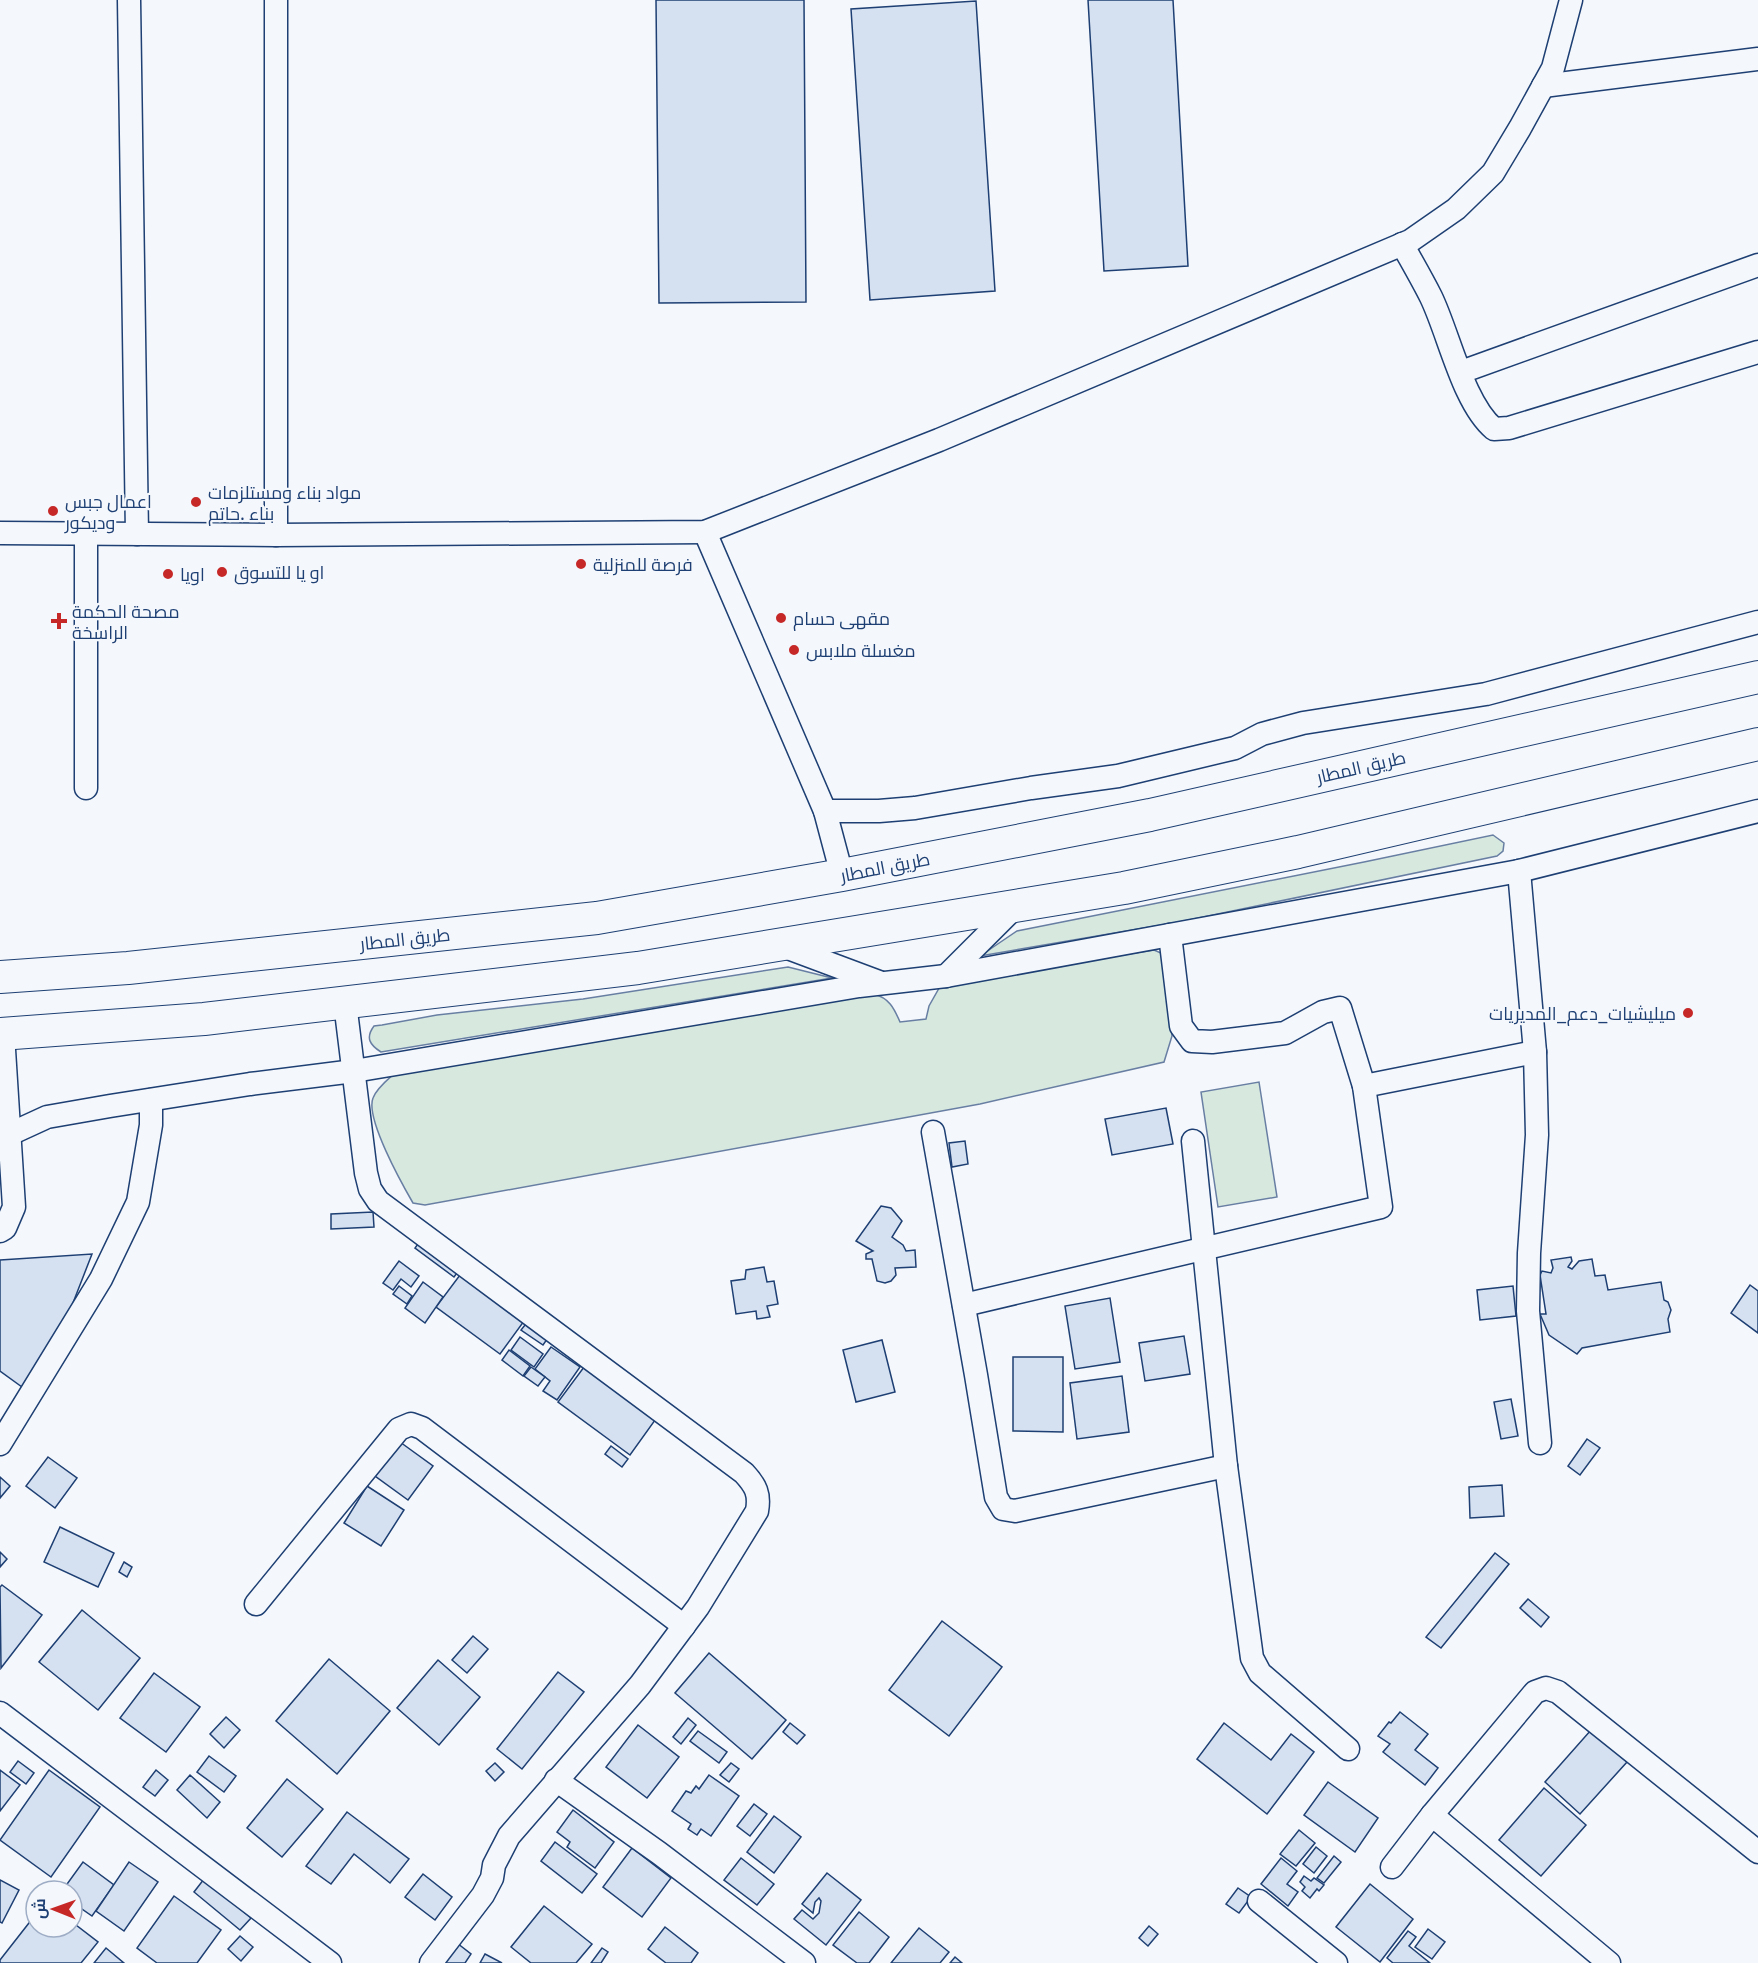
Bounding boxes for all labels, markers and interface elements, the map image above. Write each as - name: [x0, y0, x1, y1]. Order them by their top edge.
- place label: مواد بناء ومستلزمات بناء .حاتم: [208, 481, 361, 526]
- place label: اعمال جبس وديكور: [64, 490, 152, 534]
- marker: مواد بناء ومستلزمات بناء .حاتم: [189, 495, 203, 509]
- marker: اعمال جبس وديكور: [46, 504, 60, 518]
- place label: فرصة للمنزلية: [593, 553, 693, 576]
- marker: فرصة للمنزلية: [574, 557, 588, 571]
- place label: او يا للتسوق: [234, 561, 324, 585]
- place label: اويا: [180, 563, 205, 586]
- marker: او يا للتسوق: [215, 565, 229, 579]
- marker: اويا: [161, 567, 175, 581]
- place label: مصحة الحكمة الراسخة: [72, 600, 179, 644]
- place label: مقهى حسام: [793, 607, 890, 631]
- marker: مقهى حسام: [774, 611, 788, 625]
- marker: مصحة الحكمة الراسخة: [50, 612, 68, 630]
- place label: مغسلة ملابس: [806, 639, 916, 662]
- marker: مغسلة ملابس: [787, 643, 801, 657]
- street label: طريق المطار: [1313, 746, 1408, 790]
- street label: طريق المطار: [837, 847, 932, 888]
- street label: طريق المطار: [358, 923, 451, 956]
- place label: ميليشيات_دعم_المديريات: [1489, 1002, 1676, 1026]
- marker: ميليشيات_دعم_المديريات: [1681, 1006, 1695, 1020]
- north arrow: [24, 1879, 84, 1939]
- text: ش: [29, 1898, 49, 1919]

